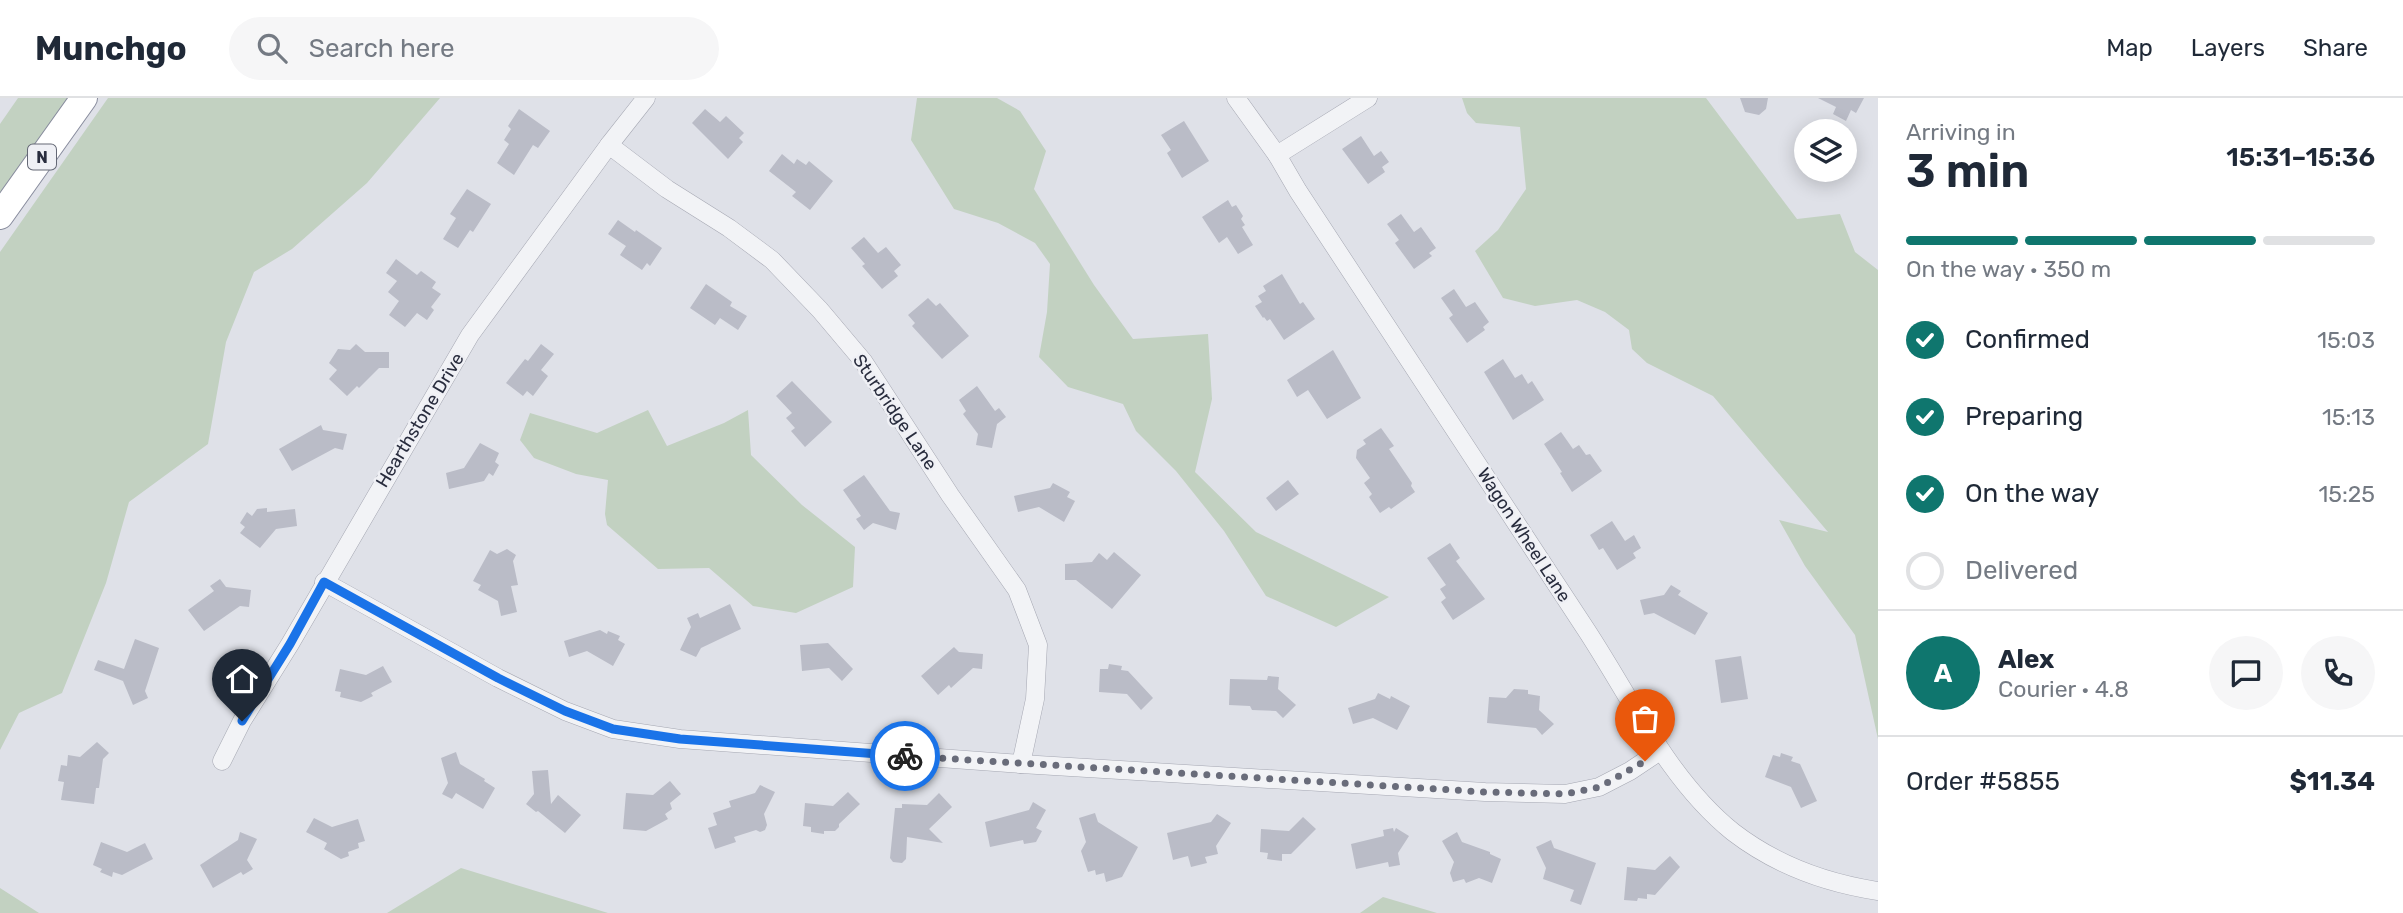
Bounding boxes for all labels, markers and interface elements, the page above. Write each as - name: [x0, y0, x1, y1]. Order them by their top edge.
- search box: [229, 17, 719, 80]
- text: Munchgo: [35, 29, 187, 68]
- icon: search: [253, 29, 291, 67]
- text: Search here: [309, 33, 455, 64]
- text: Map: [2106, 34, 2153, 62]
- text: Layers: [2191, 34, 2265, 62]
- text: Share: [2303, 34, 2368, 62]
- text: Arriving in: [1906, 118, 2016, 146]
- map controls: [1794, 119, 1857, 182]
- button: layers: [1794, 119, 1857, 182]
- text: 15:31–15:36: [2226, 142, 2375, 173]
- road number: N: [28, 144, 56, 170]
- text: 3 min: [1906, 144, 2029, 199]
- text: On the way · 350 m: [1906, 255, 2111, 283]
- icon: check: [1906, 321, 1944, 359]
- text: Confirmed: [1965, 324, 2090, 355]
- text: 15:03: [2317, 326, 2375, 354]
- street label: Hearthstone Drive: [371, 349, 469, 491]
- street label: Sturbridge Lane: [848, 350, 942, 474]
- icon: check: [1906, 398, 1944, 436]
- text: Preparing: [1965, 401, 2083, 432]
- text: 15:13: [2322, 403, 2375, 431]
- street label: Wagon Wheel Lane: [1472, 464, 1576, 606]
- icon: check: [1906, 475, 1944, 513]
- text: On the way: [1965, 478, 2099, 509]
- text: 15:25: [2318, 480, 2375, 508]
- text: Delivered: [1965, 555, 2078, 586]
- button: chat: [2209, 636, 2283, 710]
- button: phone: [2301, 636, 2375, 710]
- text: Alex: [1998, 644, 2054, 675]
- pin: [212, 649, 272, 721]
- text: A: [1934, 658, 1952, 689]
- icon: home: [223, 660, 261, 698]
- text: Courier · 4.8: [1998, 675, 2129, 703]
- pin: [1615, 689, 1675, 761]
- icon: bag: [1626, 700, 1664, 738]
- courier: [870, 721, 940, 791]
- icon: bike: [886, 737, 924, 775]
- text: Order #5855: [1906, 766, 2060, 797]
- text: $11.34: [2290, 766, 2375, 797]

